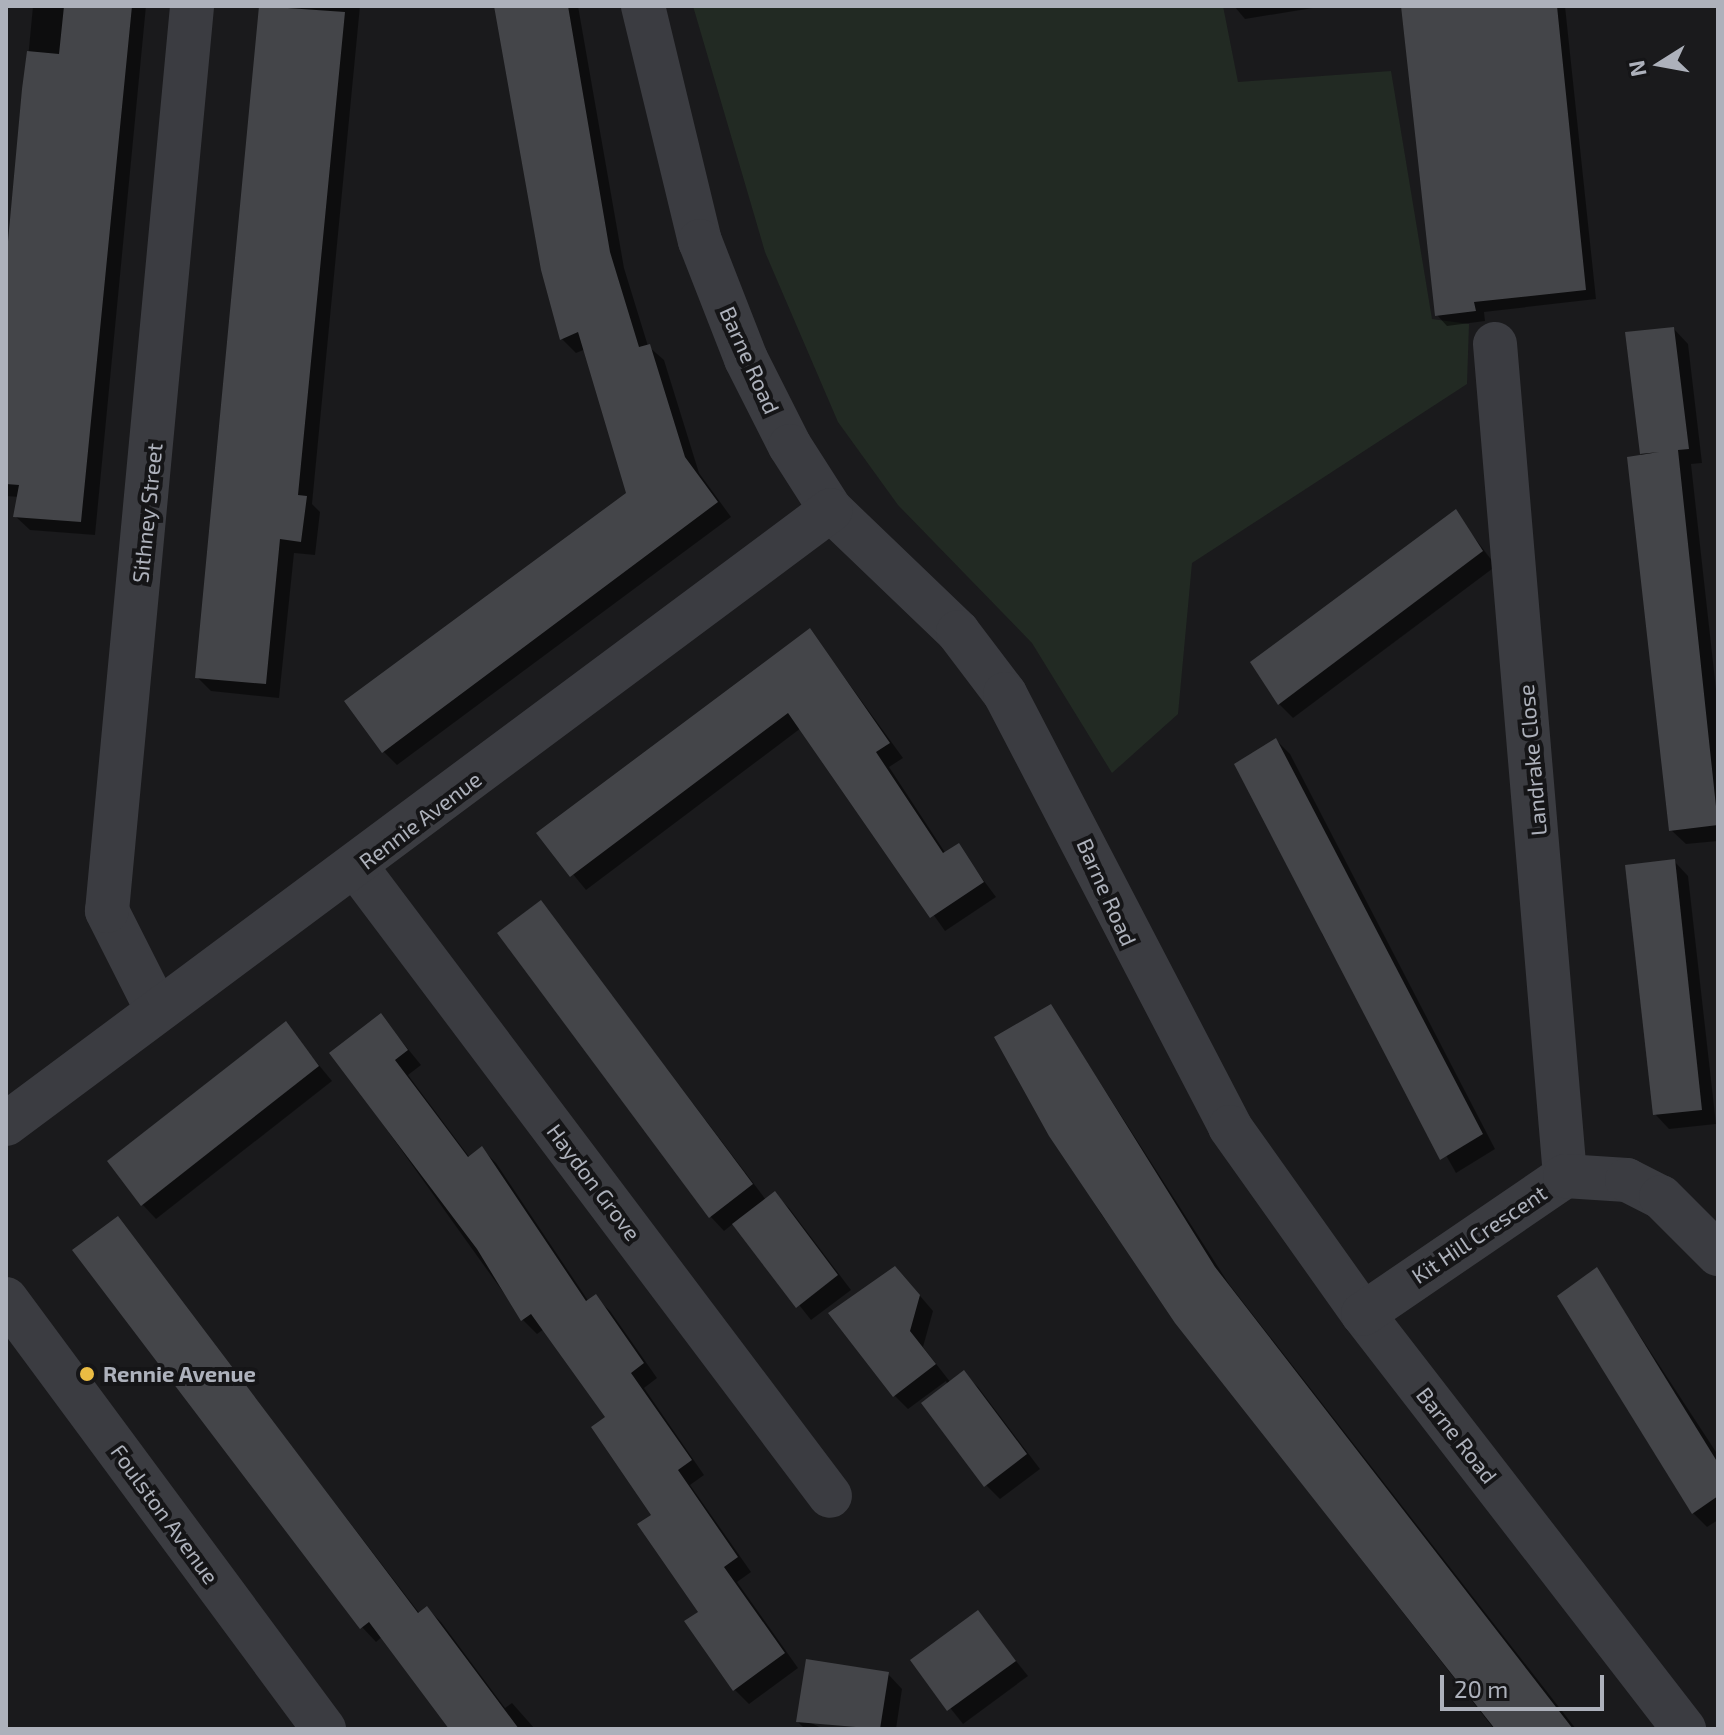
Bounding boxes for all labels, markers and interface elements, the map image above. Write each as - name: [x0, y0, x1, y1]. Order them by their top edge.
- north arrow: [1620, 24, 1700, 104]
- text: N: [1622, 58, 1651, 79]
- street label: Barne Road: [715, 302, 785, 418]
- street label: Sithney Street: [126, 441, 168, 585]
- street label: Landrake Close: [1512, 683, 1552, 837]
- street label: Rennie Avenue: [353, 765, 487, 875]
- street label: Barne Road: [1072, 834, 1142, 950]
- street label: Haydon Grove: [542, 1118, 646, 1246]
- street label: Kit Hill Crescent: [1406, 1179, 1552, 1289]
- place label: Rennie Avenue: [103, 1361, 256, 1387]
- marker: Rennie Avenue: [78, 1365, 96, 1383]
- street label: Barne Road: [1411, 1382, 1503, 1488]
- street label: Foulston Avenue: [105, 1439, 225, 1589]
- scale bar: [1444, 1659, 1608, 1709]
- text: 20 m: [1454, 1674, 1508, 1703]

